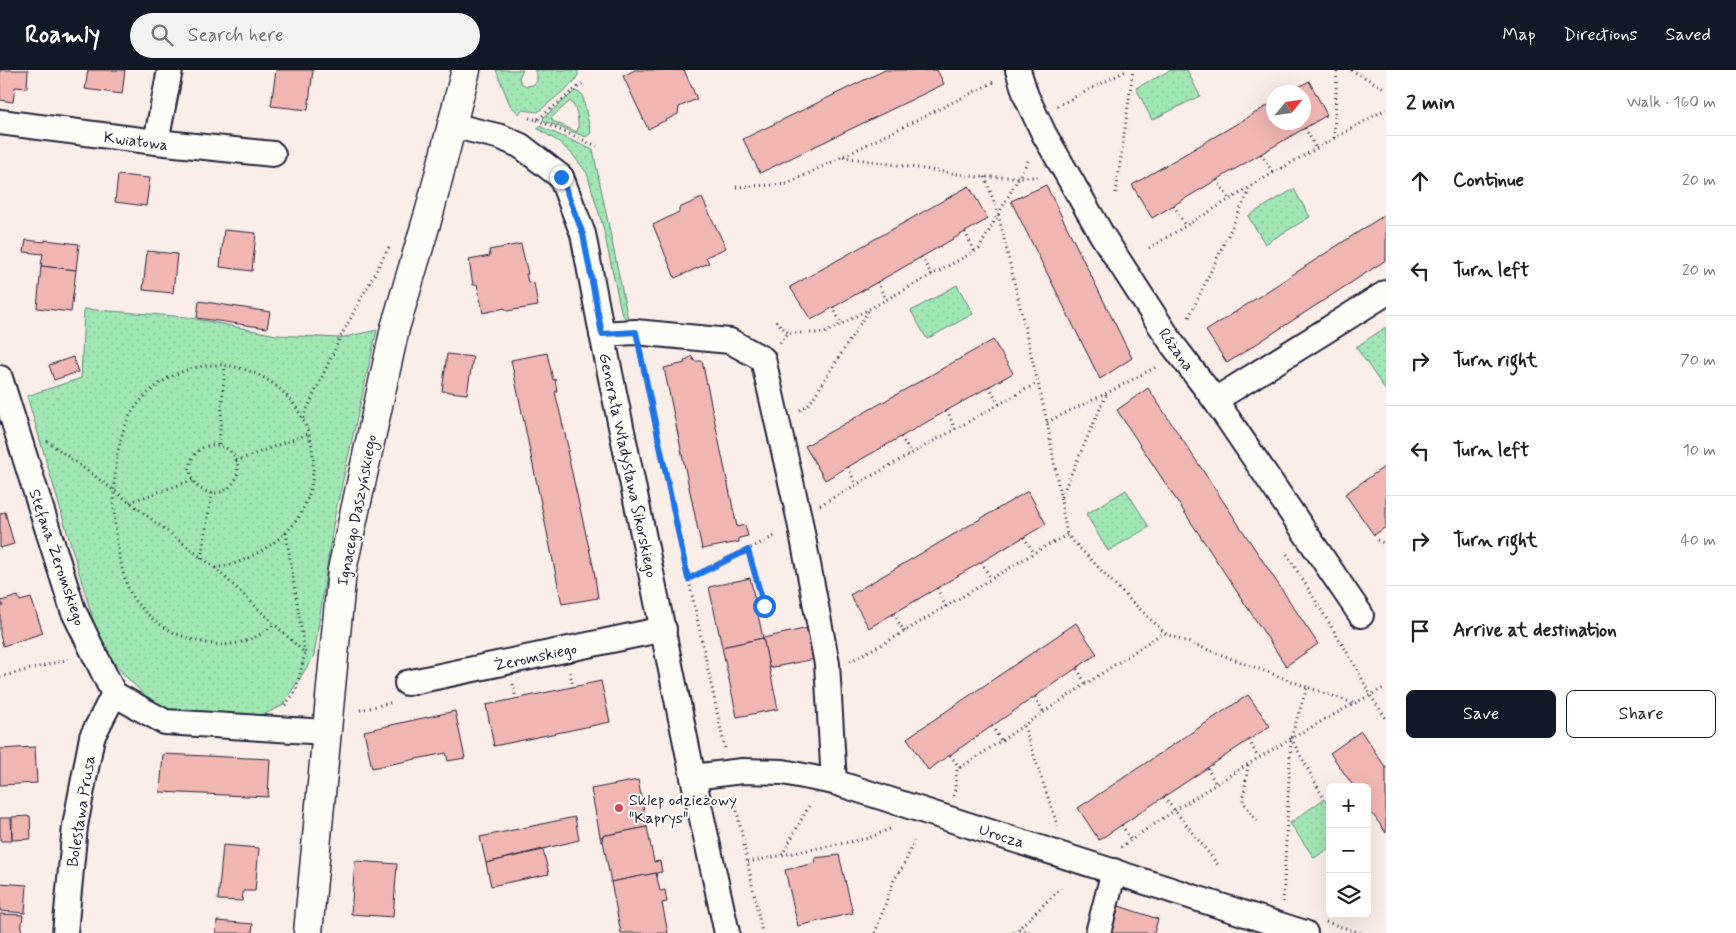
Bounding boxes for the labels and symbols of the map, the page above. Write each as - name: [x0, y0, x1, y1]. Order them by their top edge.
- north arrow: [1266, 85, 1311, 130]
- street label: Kwiatowa: [102, 127, 169, 156]
- route end: [550, 166, 573, 189]
- street label: Różana: [1153, 324, 1199, 376]
- street label: Generała Władysława Sikorskiego: [593, 351, 662, 580]
- street label: Ignacego Daszyńskiego: [333, 433, 383, 588]
- street label: Stefana Żeromskiego: [23, 486, 90, 629]
- route start: [753, 595, 776, 618]
- street label: Żeromskiego: [492, 638, 579, 677]
- street label: Bolesława Prusa: [62, 754, 101, 868]
- place label: Sklep odzieżowy "Kaprys": [629, 790, 737, 829]
- marker: Sklep odzieżowy "Kaprys": [613, 802, 625, 814]
- street label: Urocza: [976, 819, 1027, 854]

